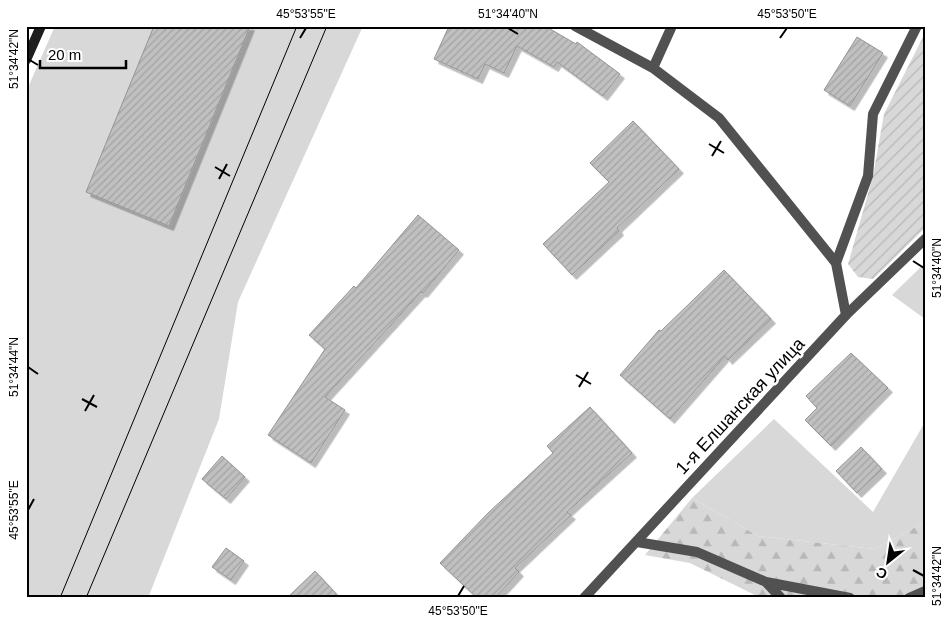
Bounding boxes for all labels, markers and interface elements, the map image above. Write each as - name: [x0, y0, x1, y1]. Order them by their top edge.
- text: 45°53'55"E: [276, 7, 336, 21]
- text: 51°34'40"N: [478, 7, 538, 21]
- text: 45°53'50"E: [757, 7, 817, 21]
- text: 51°34'42"N: [7, 29, 21, 89]
- scale bar: [40, 38, 126, 70]
- text: 20 m: [48, 46, 81, 63]
- text: 51°34'40"N: [930, 238, 944, 298]
- street label: 1-я Елшанская улица: [672, 333, 809, 478]
- text: 51°34'44"N: [7, 337, 21, 397]
- text: 45°53'55"E: [7, 480, 21, 540]
- north arrow: [864, 536, 914, 586]
- text: 51°34'42"N: [930, 546, 944, 606]
- text: С: [873, 564, 890, 583]
- text: 45°53'50"E: [428, 604, 488, 618]

